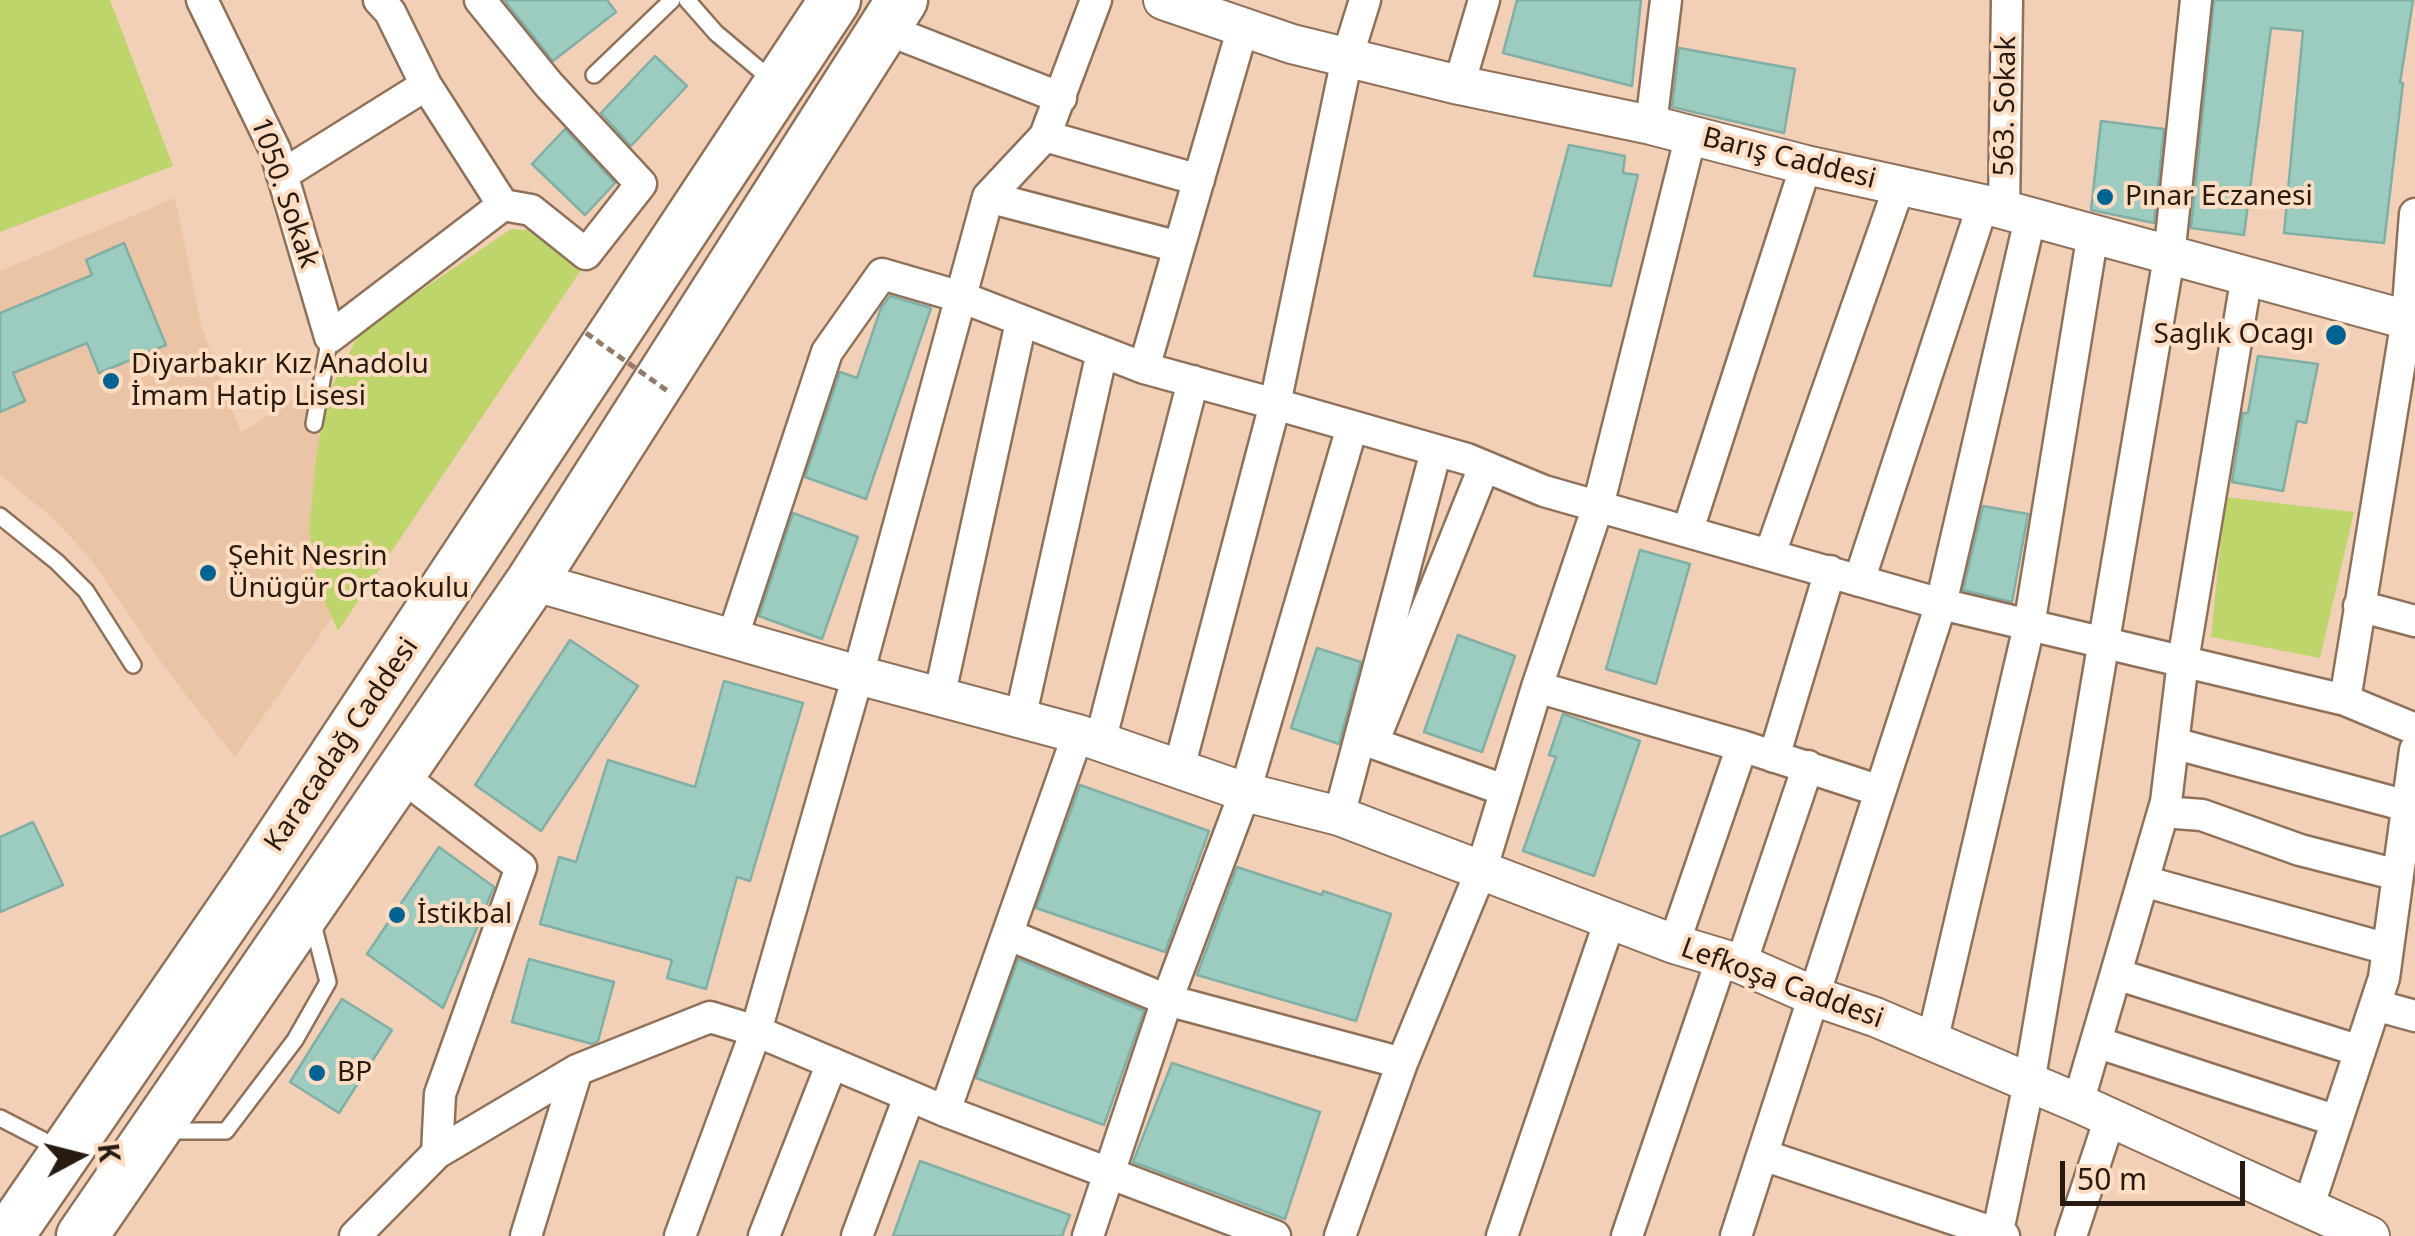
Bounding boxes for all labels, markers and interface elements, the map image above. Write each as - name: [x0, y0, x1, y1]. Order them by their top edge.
- street label: 563. Sokak: [1988, 35, 2024, 177]
- street label: 1050. Sokak: [243, 113, 325, 273]
- street label: Barış Caddesi: [1699, 121, 1879, 197]
- place label: Pınar Eczanesi: [2125, 180, 2313, 214]
- marker: Pınar Eczanesi: [2094, 186, 2116, 208]
- place label: Saglık Ocagı: [2154, 318, 2314, 352]
- marker: Saglık Ocagı: [2323, 322, 2349, 348]
- place label: Diyarbakır Kız Anadolu İmam Hatip Lisesi: [131, 348, 429, 414]
- marker: Diyarbakır Kız Anadolu İmam Hatip Lisesi: [100, 370, 122, 392]
- place label: Şehit Nesrin Ünügür Ortaokulu: [228, 540, 469, 606]
- marker: Şehit Nesrin Ünügür Ortaokulu: [197, 562, 219, 584]
- street label: Karacadağ Caddesi: [258, 632, 426, 858]
- place label: İstikbal: [417, 898, 512, 932]
- marker: İstikbal: [386, 904, 408, 926]
- street label: Lefkoşa Caddesi: [1676, 932, 1888, 1036]
- place label: BP: [337, 1056, 372, 1090]
- marker: BP: [306, 1062, 328, 1084]
- north arrow: [30, 1106, 130, 1206]
- text: K: [90, 1141, 130, 1164]
- scale bar: [2065, 1141, 2250, 1203]
- text: 50 m: [2077, 1158, 2147, 1199]

